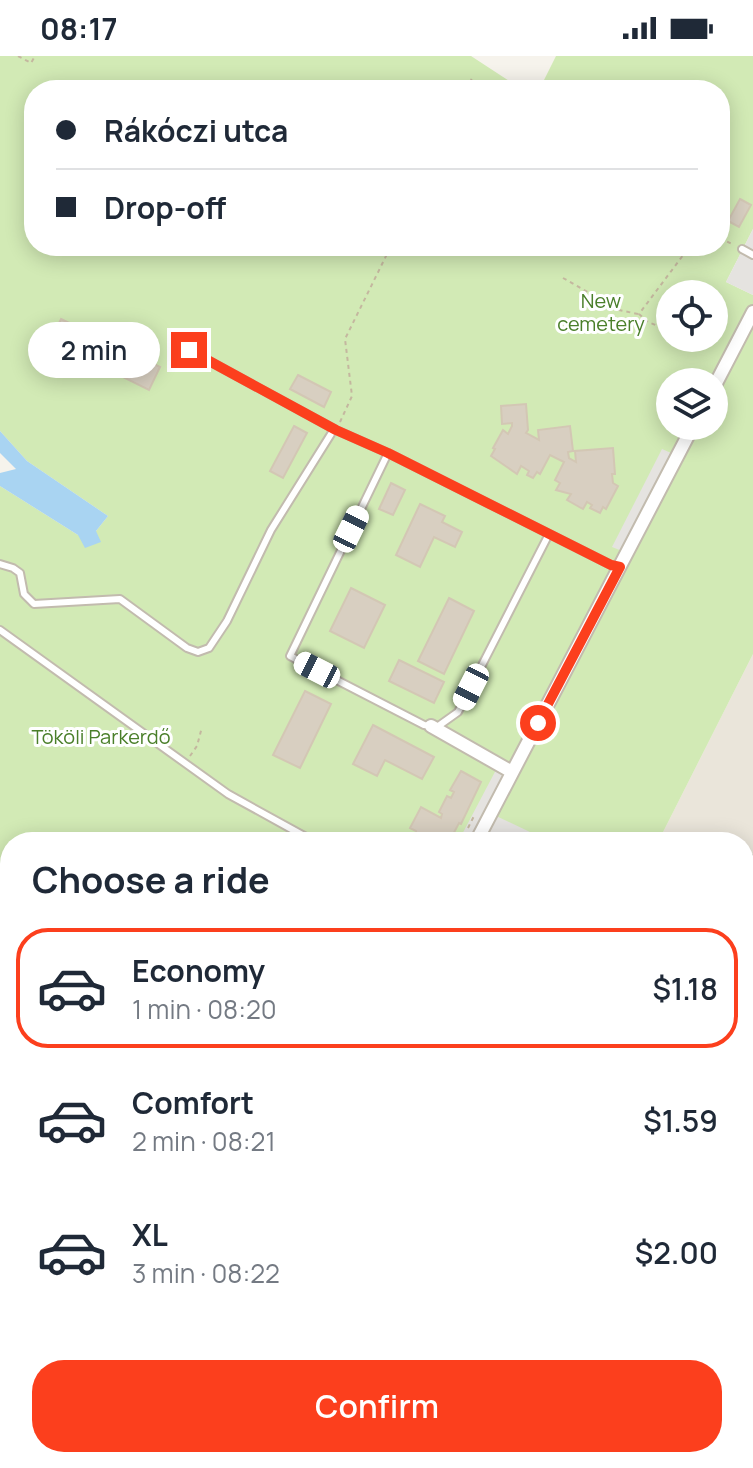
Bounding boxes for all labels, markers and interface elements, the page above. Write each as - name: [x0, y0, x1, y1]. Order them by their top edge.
- text: 08:17: [40, 8, 118, 49]
- text: Rákóczi utca: [104, 110, 288, 151]
- text: Drop-off: [104, 187, 226, 228]
- map controls: [656, 280, 728, 440]
- button: locate: [656, 280, 728, 352]
- park label: New cemetery: [557, 287, 645, 337]
- callout: 2 min: [29, 322, 161, 378]
- text: 2 min: [61, 332, 127, 368]
- route end: [171, 332, 207, 368]
- button: layers: [656, 368, 728, 440]
- car: [330, 502, 372, 556]
- car: [290, 648, 344, 692]
- car: [449, 660, 493, 714]
- route start: [520, 705, 556, 741]
- park label: Tököli Parkerdő: [31, 723, 171, 750]
- text: Choose a ride: [32, 855, 270, 904]
- text: Economy: [132, 950, 265, 991]
- icon: car: [36, 952, 108, 1024]
- text: $1.18: [652, 968, 718, 1009]
- text: 1 min · 08:20: [132, 991, 277, 1027]
- text: Comfort: [132, 1082, 254, 1123]
- icon: car: [36, 1084, 108, 1156]
- text: $1.59: [643, 1100, 718, 1141]
- text: 2 min · 08:21: [132, 1123, 276, 1159]
- text: XL: [132, 1214, 168, 1255]
- icon: car: [36, 1216, 108, 1288]
- text: $2.00: [635, 1232, 718, 1273]
- text: 3 min · 08:22: [132, 1255, 280, 1291]
- button: Confirm: [32, 1360, 722, 1452]

